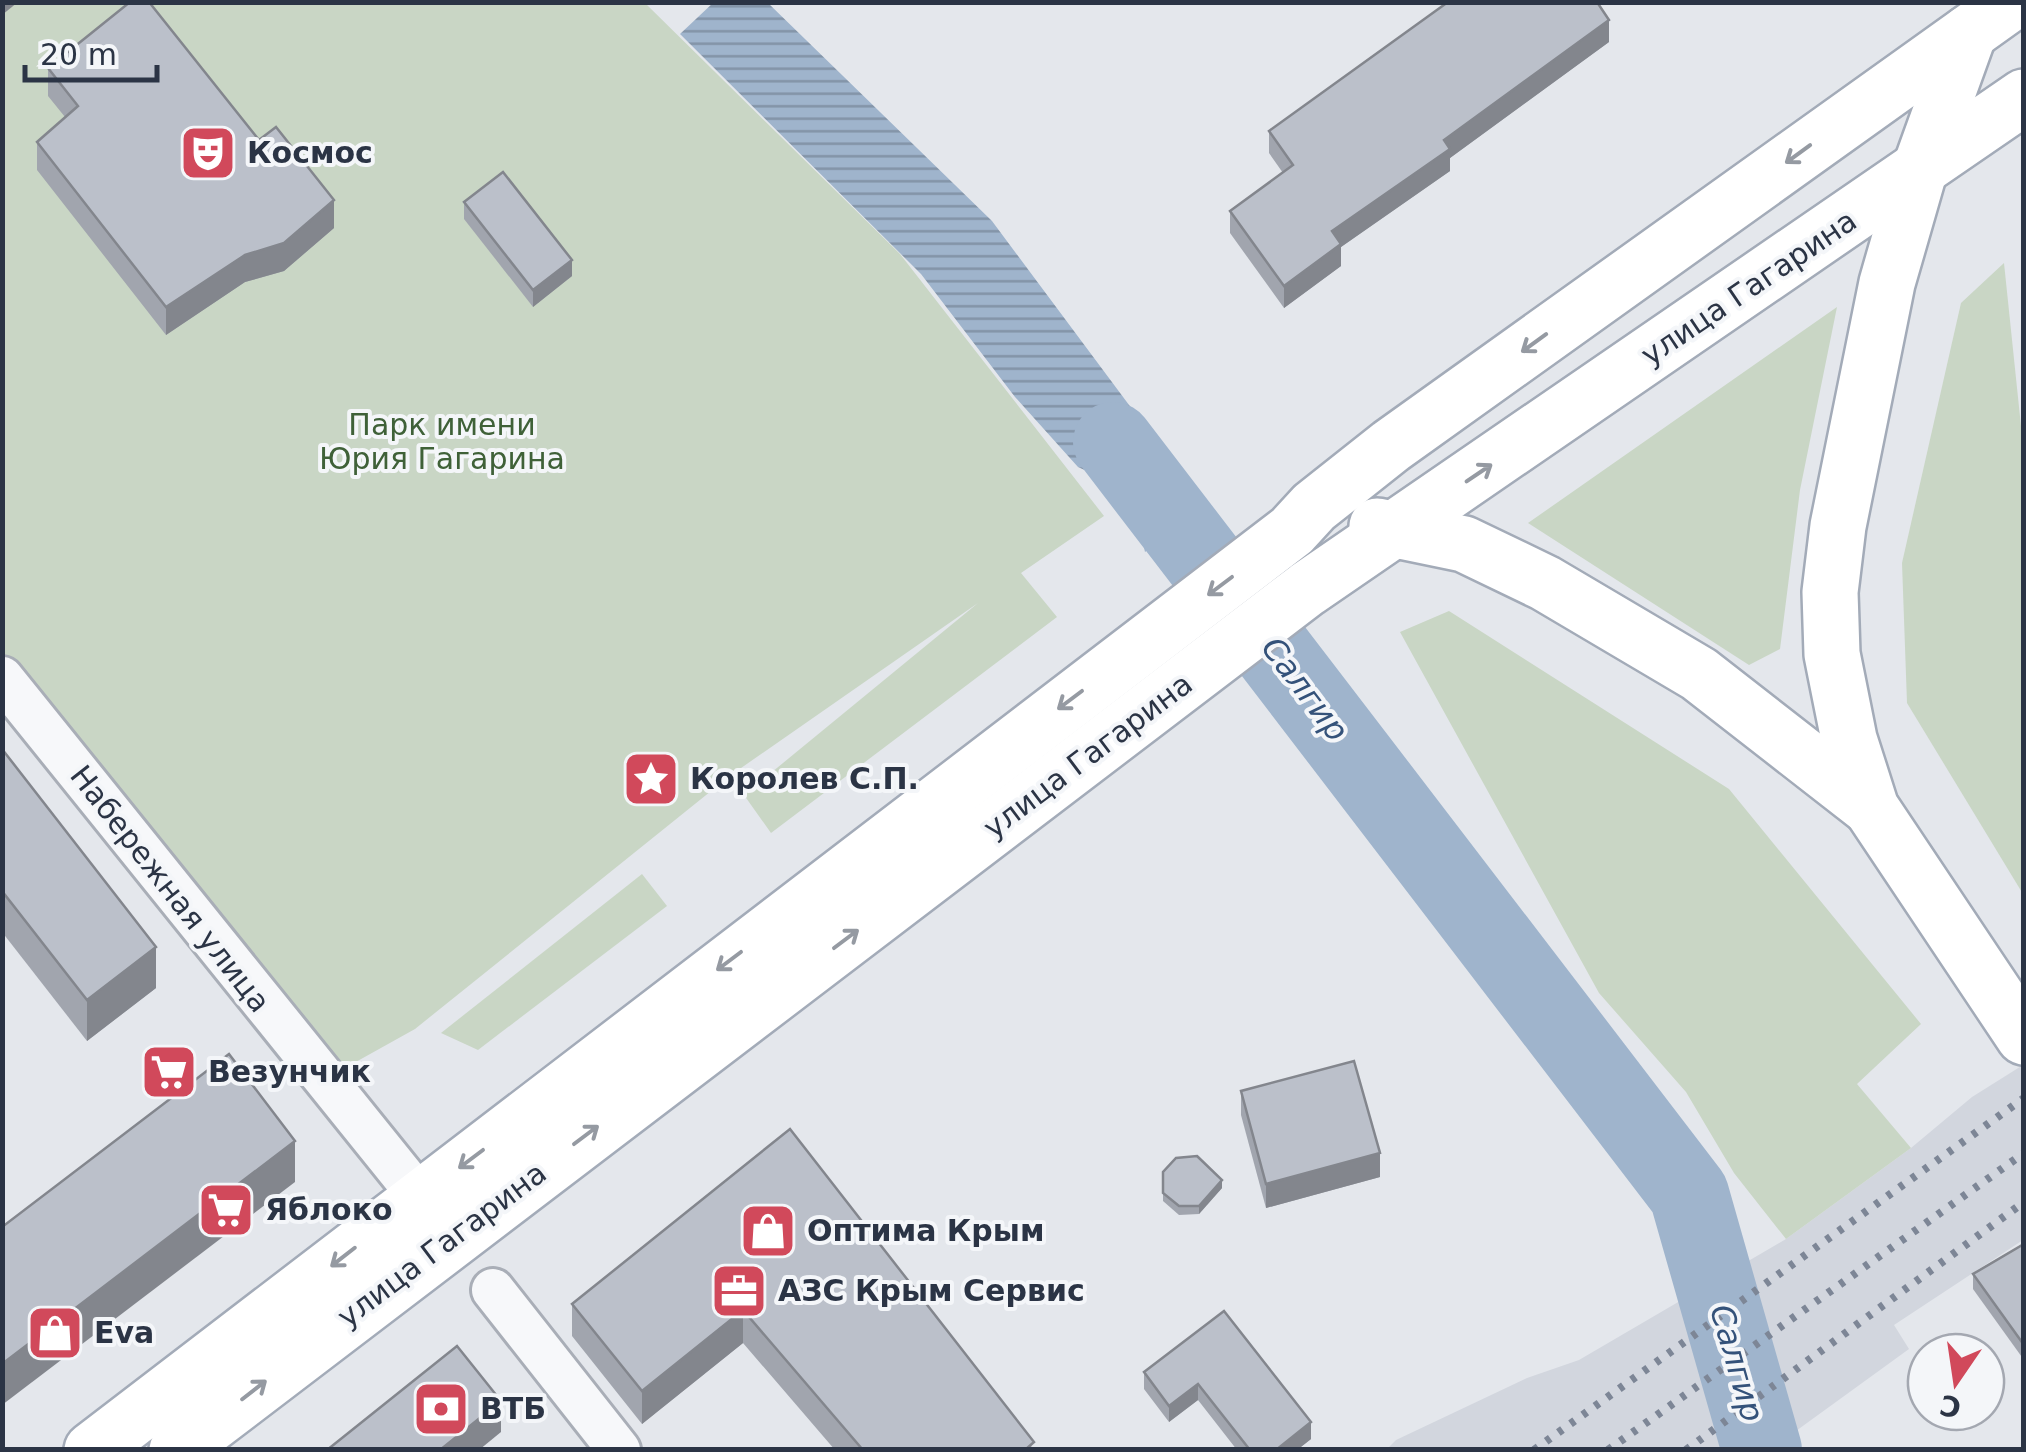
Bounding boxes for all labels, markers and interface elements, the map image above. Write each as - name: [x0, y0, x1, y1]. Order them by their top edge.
- scale bar: [25, 20, 158, 82]
- text: 20 m: [40, 37, 117, 72]
- theatre icon: Космос: [178, 123, 238, 183]
- place label: Космос: [247, 135, 373, 170]
- one-way arrow: [1784, 143, 1812, 164]
- street label: улица Гагарина: [1634, 203, 1863, 373]
- one-way arrow: [1521, 333, 1548, 354]
- park label: Парк имени Юрия Гагарина: [319, 407, 565, 476]
- one-way arrow: [1464, 463, 1492, 484]
- one-way arrow: [1207, 575, 1234, 596]
- water label: Салгир: [1254, 630, 1356, 748]
- street label: улица Гагарина: [976, 666, 1199, 845]
- one-way arrow: [1057, 689, 1084, 710]
- place icon: Королев С.П.: [621, 749, 681, 809]
- street label: Набережная улица: [63, 758, 278, 1019]
- place label: Королев С.П.: [690, 761, 919, 796]
- one-way arrow: [832, 929, 859, 950]
- one-way arrow: [716, 950, 743, 971]
- supermarket icon: Везунчик: [139, 1042, 199, 1102]
- place label: Везунчик: [208, 1054, 371, 1089]
- one-way arrow: [572, 1125, 599, 1146]
- one-way arrow: [458, 1148, 485, 1169]
- street label: улица Гагарина: [330, 1155, 553, 1334]
- supermarket icon: Яблоко: [196, 1180, 256, 1240]
- place label: Яблоко: [265, 1192, 393, 1227]
- shop icon: Оптима Крым: [738, 1201, 798, 1261]
- place label: Оптима Крым: [807, 1213, 1045, 1248]
- one-way arrow: [330, 1245, 356, 1267]
- office icon: АЗС Крым Сервис: [709, 1261, 769, 1321]
- place label: АЗС Крым Сервис: [778, 1273, 1085, 1308]
- water label: Салгир: [1702, 1300, 1772, 1426]
- shop icon: Eva: [25, 1303, 85, 1363]
- place label: Eva: [94, 1315, 154, 1350]
- north arrow: [1906, 1332, 2006, 1432]
- one-way arrow: [241, 1379, 267, 1401]
- bank icon: ВТБ: [411, 1379, 471, 1439]
- text: С: [1937, 1387, 1964, 1424]
- place label: ВТБ: [480, 1391, 546, 1426]

